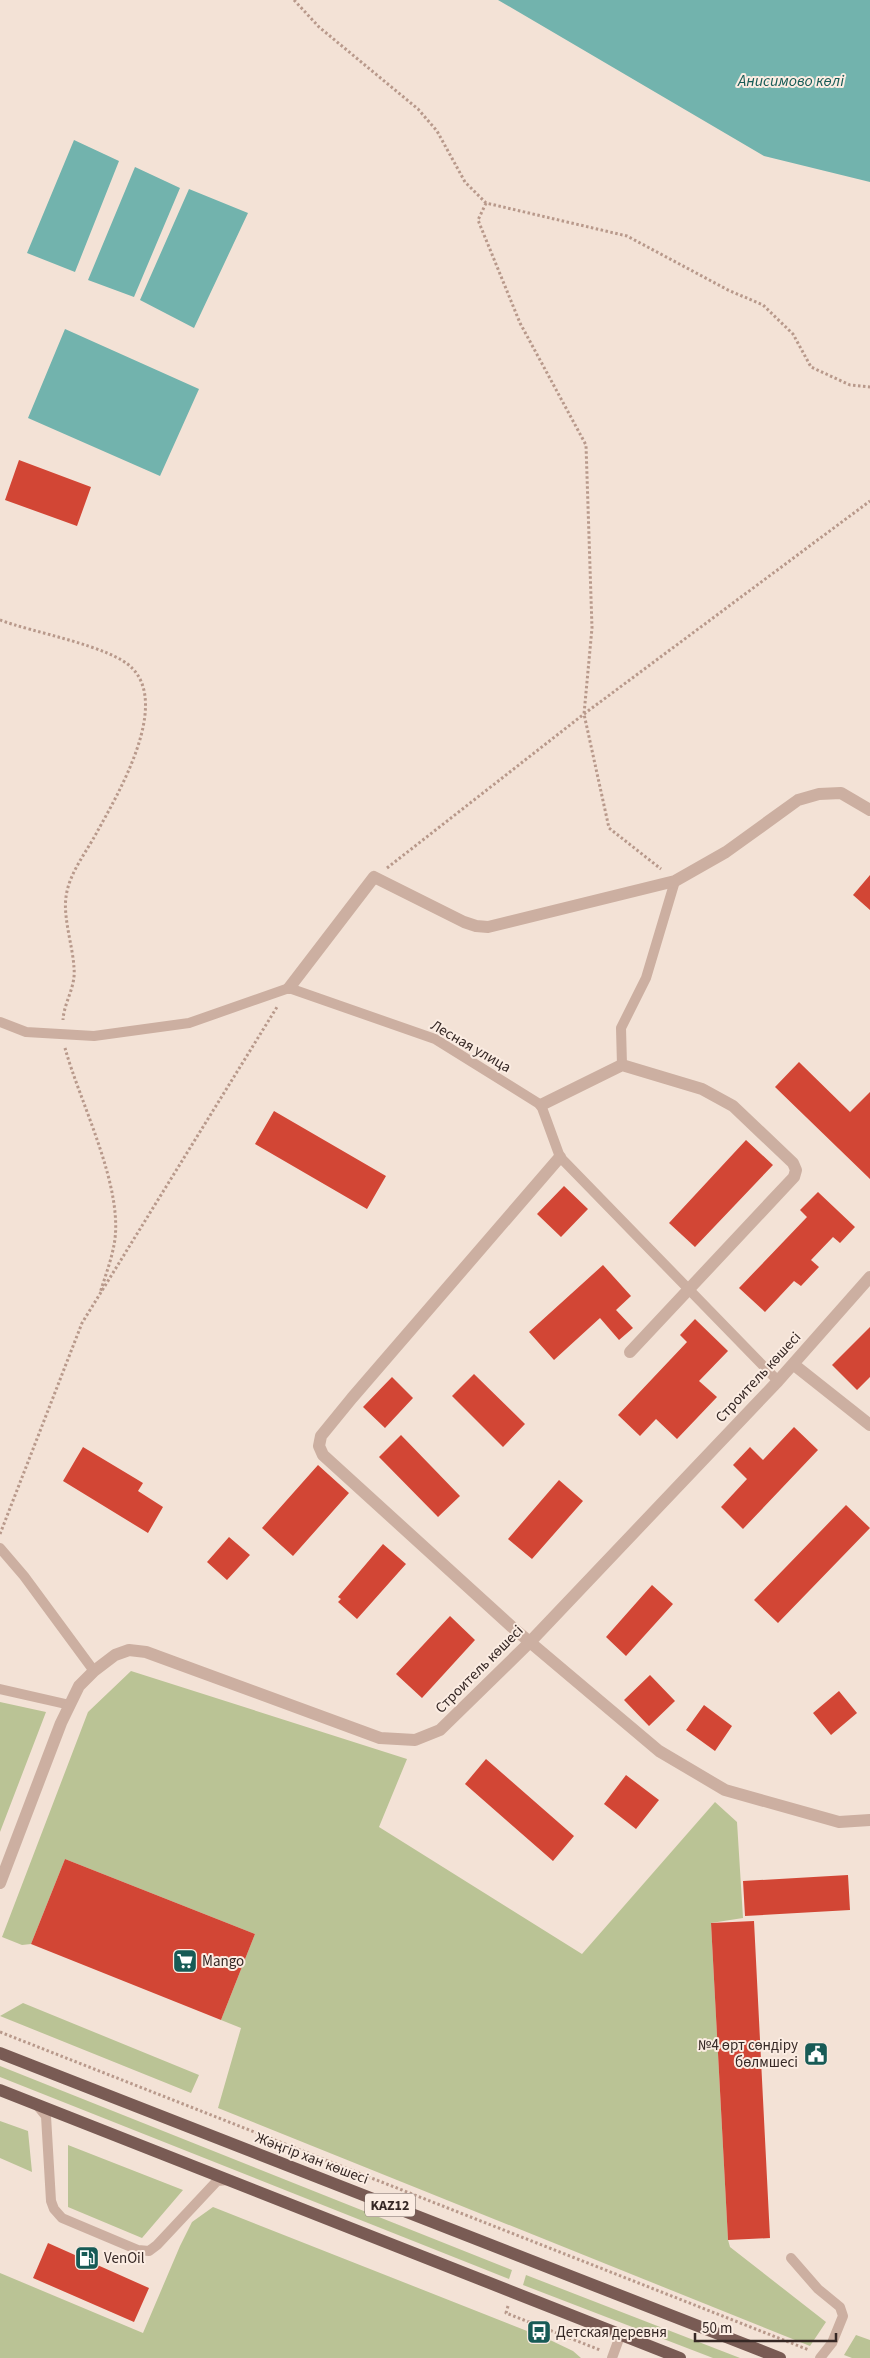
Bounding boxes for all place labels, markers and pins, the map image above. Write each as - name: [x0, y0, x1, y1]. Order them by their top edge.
- supermarket icon: Mango: [172, 1948, 198, 1974]
- place label: Mango: [202, 1951, 244, 1972]
- place label: №4 өрт сөндіру бөлмшесі: [698, 2035, 798, 2073]
- public building icon: №4 өрт сөндіру бөлмшесі: [803, 2041, 829, 2067]
- fuel station icon: VenOil: [74, 2245, 100, 2271]
- place label: VenOil: [104, 2248, 145, 2269]
- bus stop icon: Детская деревня: [526, 2319, 552, 2345]
- place label: Детская деревня: [556, 2322, 667, 2343]

